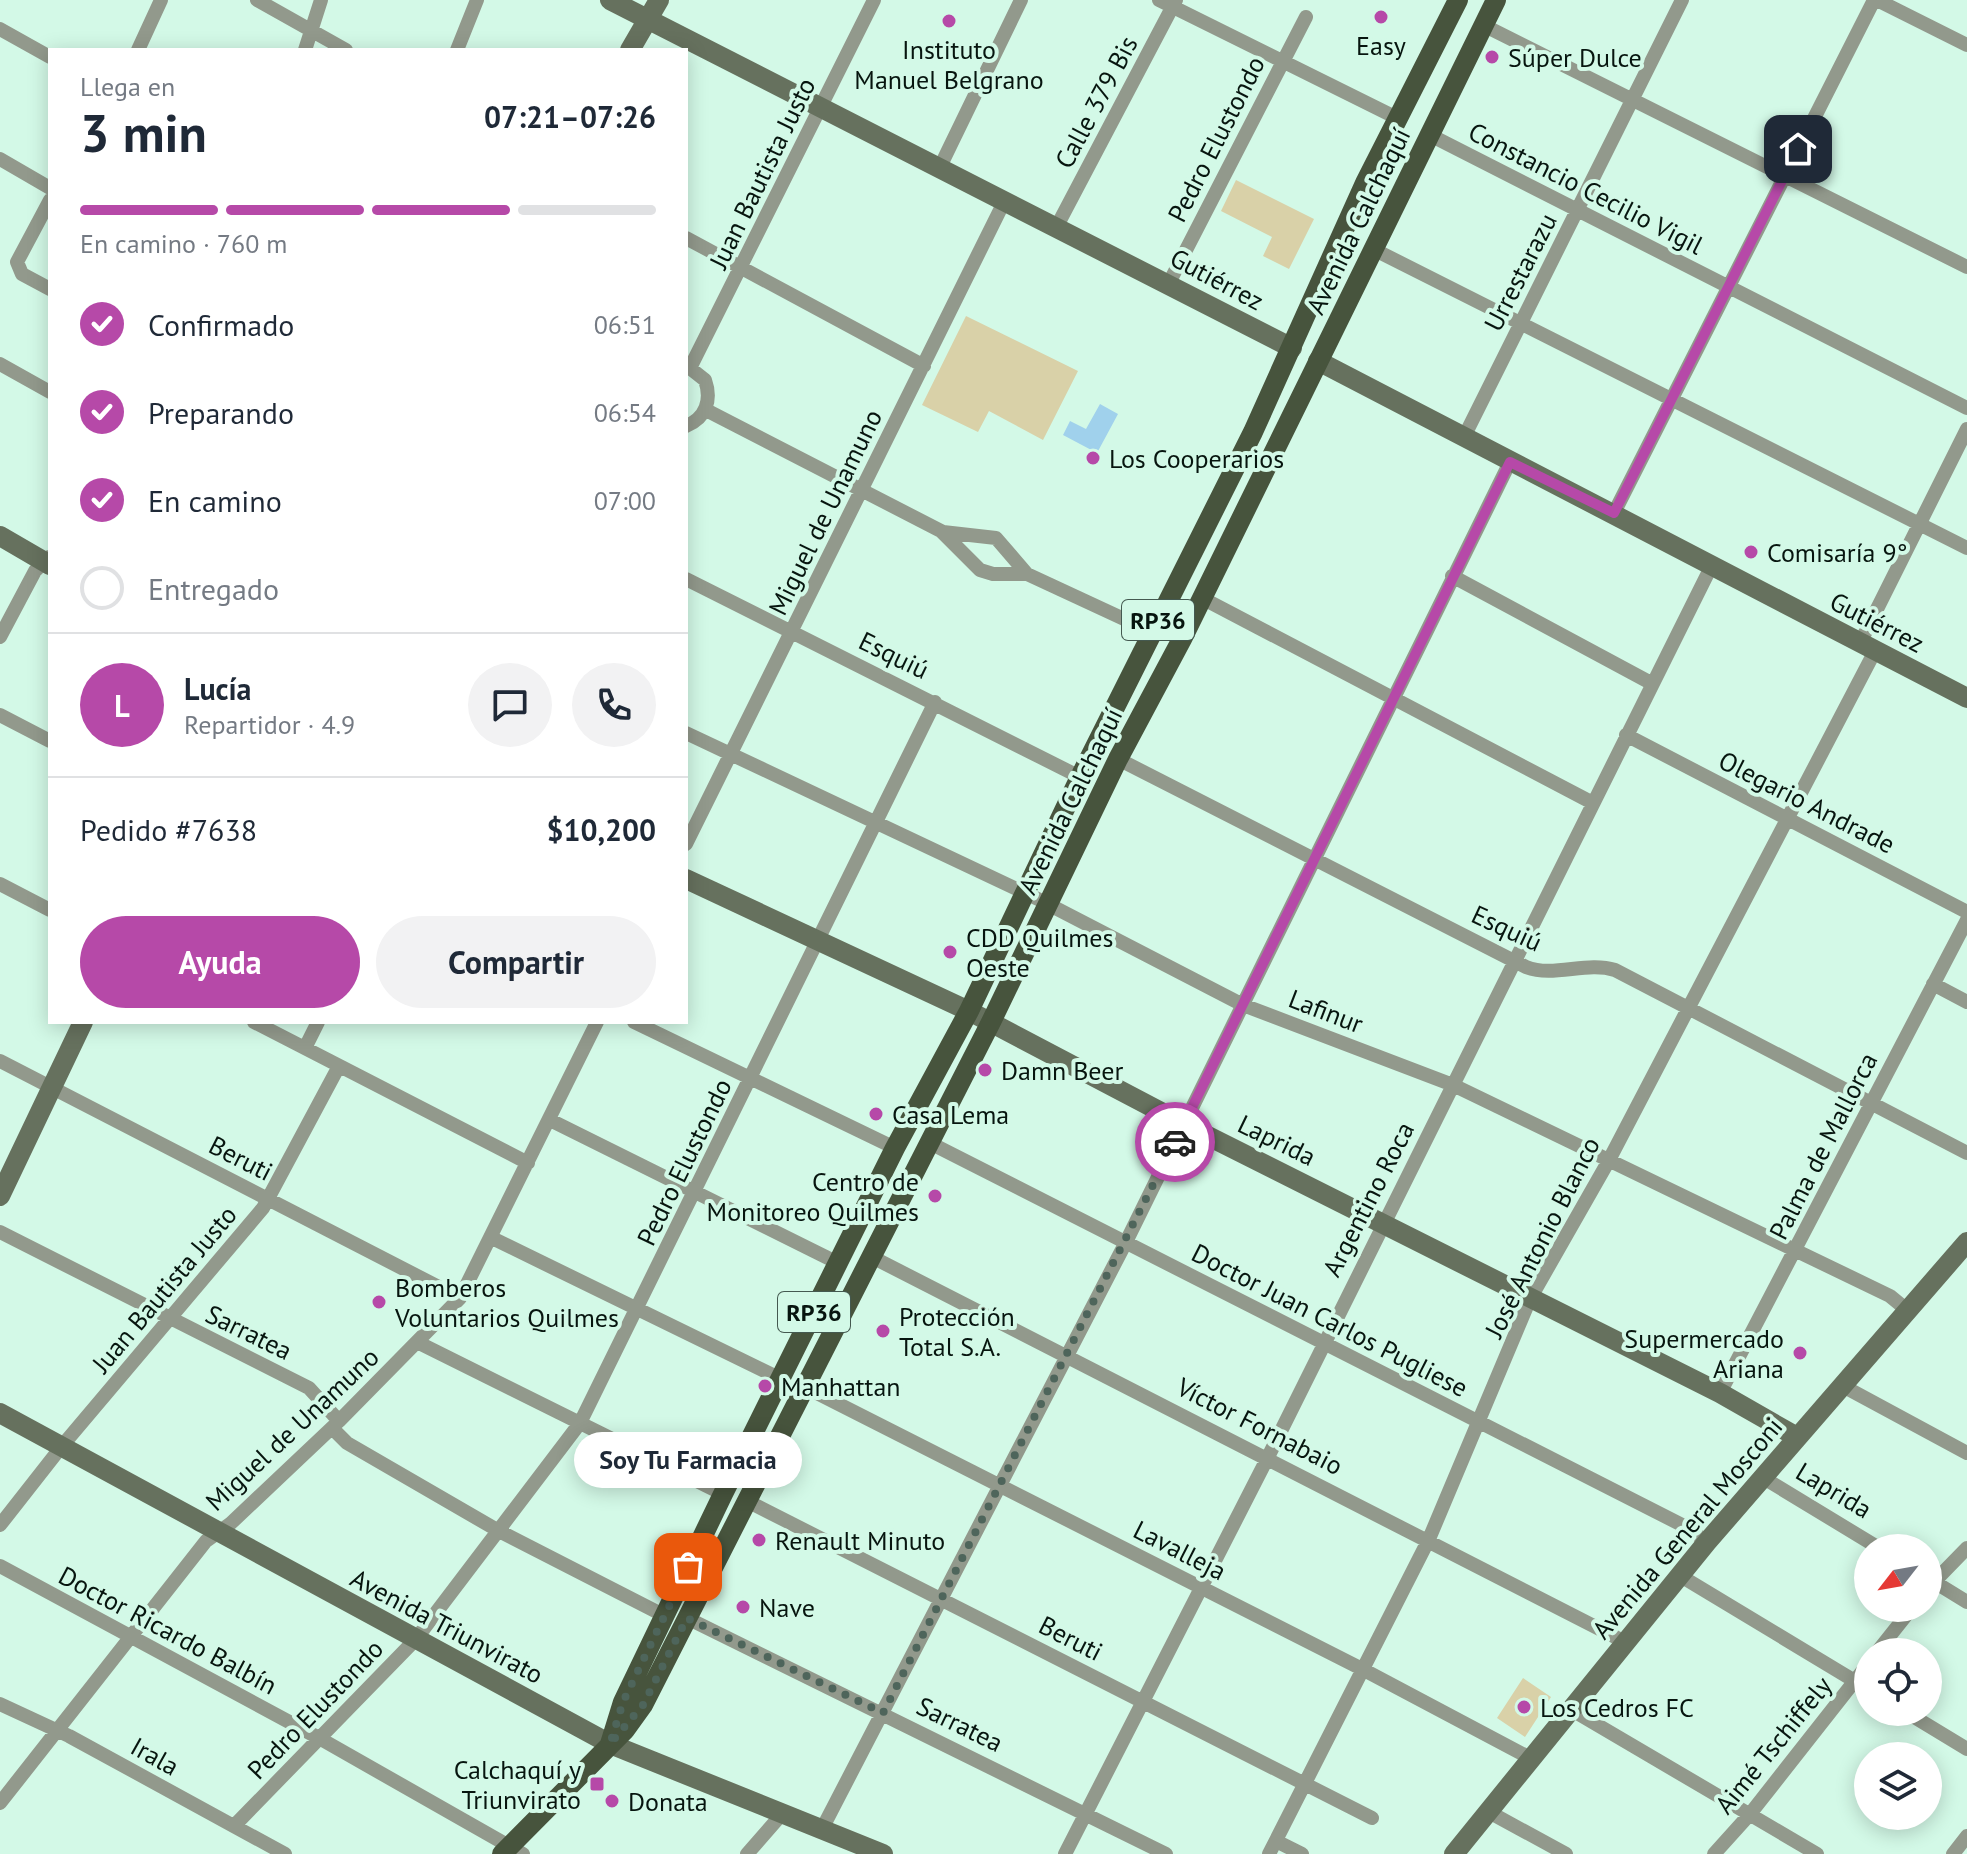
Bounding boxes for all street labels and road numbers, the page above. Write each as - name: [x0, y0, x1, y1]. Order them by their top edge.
- street label: Calle 379 Bis: [1047, 30, 1145, 174]
- street label: Pedro Elustondo: [1160, 51, 1272, 227]
- street label: Juan Bautista Justo: [701, 72, 822, 275]
- street label: Constancio Cecilio Vigil: [1463, 115, 1709, 262]
- street label: Avenida Calchaquí: [1299, 122, 1417, 320]
- street label: Urrestarazu: [1476, 208, 1564, 336]
- street label: Gutiérrez: [1165, 241, 1269, 317]
- street label: Miguel de Unamuno: [761, 404, 889, 620]
- street label: Gutiérrez: [1824, 584, 1930, 660]
- road number: RP36: [1122, 600, 1194, 640]
- street label: Esquiú: [854, 624, 934, 686]
- street label: Avenida Calchaquí: [1011, 702, 1129, 900]
- street label: Olegario Andrade: [1713, 743, 1901, 861]
- street label: Esquiú: [1467, 897, 1547, 959]
- street label: Lafinur: [1284, 982, 1368, 1040]
- street label: Palma de Mallorca: [1762, 1047, 1884, 1245]
- street label: Pedro Elustondo: [629, 1073, 739, 1251]
- street label: Laprida: [1233, 1107, 1321, 1173]
- street label: Argentino Roca: [1315, 1116, 1421, 1282]
- street label: Beruti: [204, 1128, 278, 1188]
- street label: José Antonio Blanco: [1477, 1131, 1607, 1344]
- street label: Juan Bautista Justo: [84, 1199, 244, 1380]
- street label: Doctor Juan Carlos Pugliese: [1186, 1236, 1474, 1404]
- road number: RP36: [778, 1292, 850, 1332]
- street label: Sarratea: [200, 1297, 298, 1367]
- street label: Miguel de Unamuno: [199, 1340, 385, 1518]
- street label: Víctor Fornabaio: [1171, 1370, 1348, 1482]
- street label: Avenida General Mosconi: [1585, 1410, 1789, 1646]
- street label: Laprida: [1790, 1455, 1878, 1525]
- street label: Lavalleja: [1128, 1513, 1232, 1587]
- street label: Doctor Ricardo Balbín: [53, 1558, 283, 1702]
- street label: Avenida Triunvirato: [345, 1561, 549, 1691]
- street label: Beruti: [1034, 1608, 1108, 1668]
- street label: Pedro Elustondo: [240, 1632, 390, 1786]
- street label: Aimé Tschiffely: [1707, 1670, 1839, 1820]
- street label: Sarratea: [911, 1689, 1009, 1759]
- street label: Irala: [125, 1729, 185, 1783]

